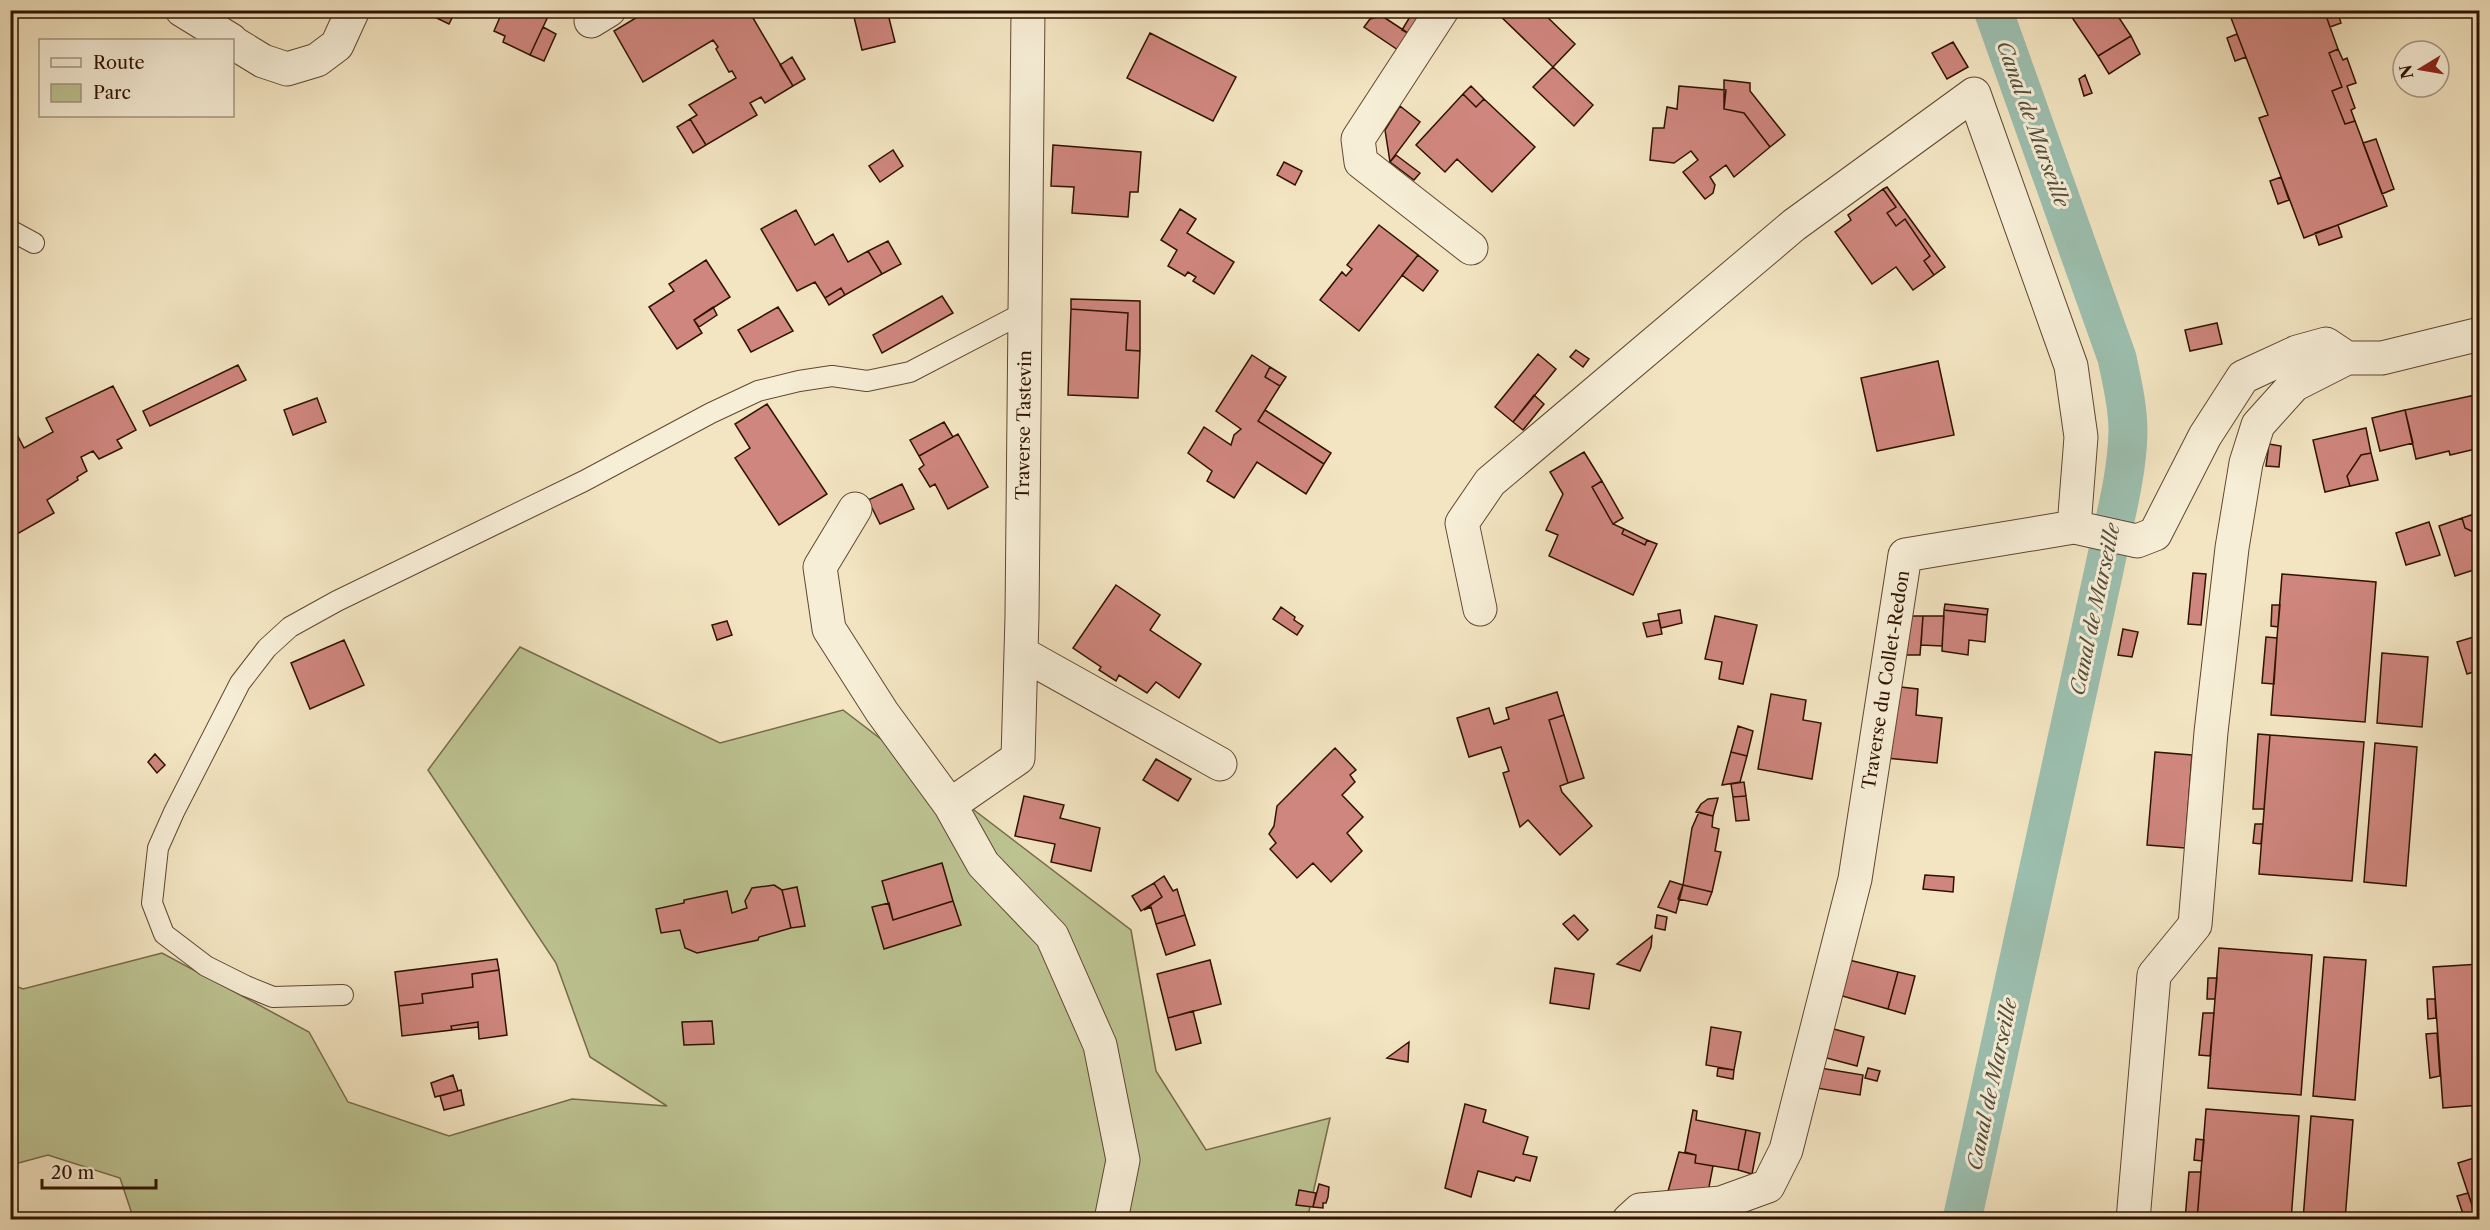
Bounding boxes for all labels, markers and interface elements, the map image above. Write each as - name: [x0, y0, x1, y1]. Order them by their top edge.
- water label: Canal de Marseille: [1992, 38, 2075, 212]
- legend: [39, 39, 234, 117]
- north arrow: [2391, 39, 2451, 99]
- text: Route: [93, 52, 145, 74]
- text: N: [2395, 63, 2417, 81]
- text: Parc: [93, 82, 131, 104]
- street label: Traverse Tastevin: [1012, 350, 1036, 500]
- water label: Canal de Marseille: [2065, 519, 2125, 697]
- street label: Traverse du Collet-Redon: [1858, 569, 1914, 791]
- water label: Canal de Marseille: [1962, 994, 2022, 1172]
- scale bar: [42, 1152, 156, 1190]
- text: 20 m: [51, 1162, 95, 1184]

